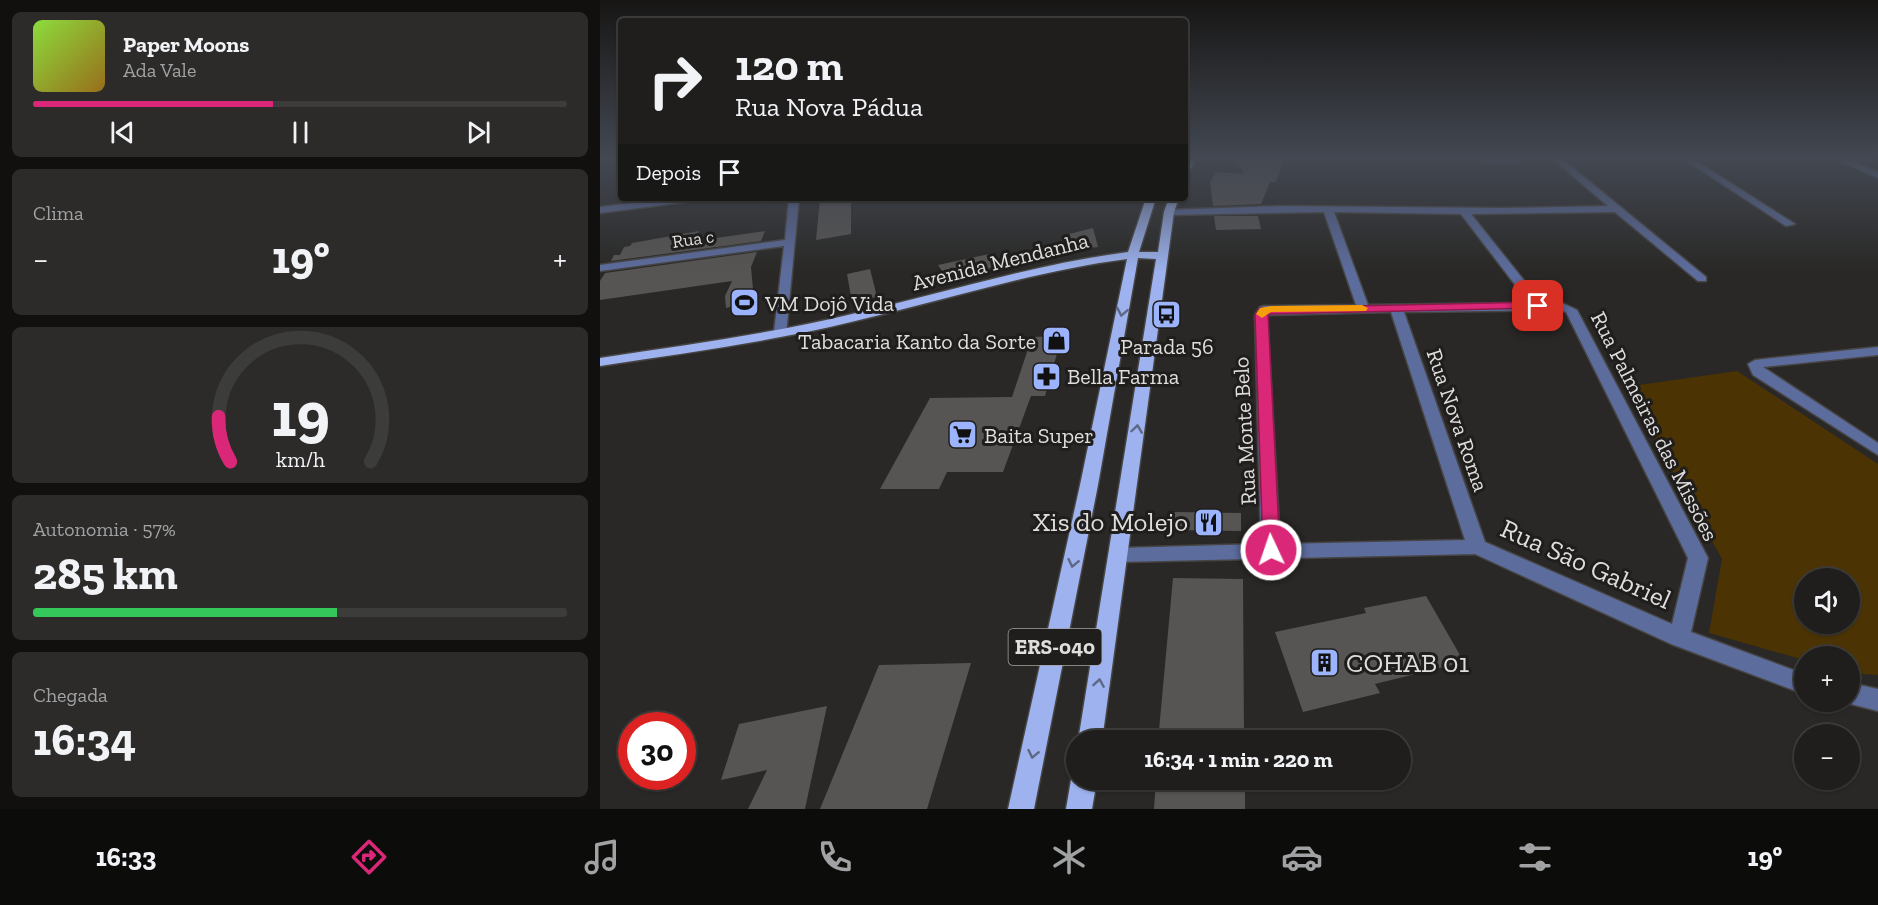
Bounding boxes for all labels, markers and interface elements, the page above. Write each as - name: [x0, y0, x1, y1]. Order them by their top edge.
- text: Paper Moons: [123, 31, 249, 58]
- text: 120 m: [735, 40, 843, 91]
- icon: right: [636, 42, 714, 120]
- text: Ada Vale: [123, 58, 196, 82]
- text: Rua Nova Pádua: [735, 91, 923, 123]
- icon: previous: [106, 116, 139, 149]
- icon: pause: [284, 116, 317, 149]
- icon: next: [462, 116, 495, 149]
- icon: arrive: [713, 156, 746, 189]
- text: Depois: [636, 159, 701, 186]
- text: Clima: [33, 201, 84, 225]
- street label: Rua c: [671, 225, 715, 253]
- street label: Avenida Mendanha: [909, 226, 1092, 296]
- text: 19°: [272, 231, 330, 285]
- text: −: [33, 239, 48, 278]
- text: +: [553, 239, 567, 278]
- pin: [1512, 280, 1563, 331]
- sports icon: VM Dojô Vida: [728, 287, 760, 319]
- icon: arrive: [1521, 289, 1554, 322]
- place label: VM Dojô Vida: [764, 290, 895, 317]
- bus stop icon: Parada 56: [1151, 298, 1183, 330]
- one-way arrow: [1116, 307, 1129, 317]
- street label: Rua Palmeiras das Missões: [1585, 307, 1724, 545]
- shop icon: Tabacaria Kanto da Sorte: [1041, 325, 1073, 357]
- place label: Tabacaria Kanto da Sorte: [798, 328, 1036, 355]
- place label: Parada 56: [1120, 333, 1214, 360]
- street label: Rua Nova Roma: [1420, 345, 1495, 495]
- street label: Rua Monte Belo: [1227, 356, 1262, 506]
- pharmacy icon: Bella Farma: [1030, 360, 1062, 392]
- place label: Bella Farma: [1067, 363, 1180, 390]
- text: 19: [271, 377, 329, 452]
- supermarket icon: Baita Super: [947, 419, 979, 451]
- place label: Baita Super: [984, 422, 1094, 449]
- one-way arrow: [1130, 424, 1142, 434]
- text: km/h: [276, 447, 324, 472]
- place label: Xis do Molejo: [1033, 506, 1188, 538]
- restaurant icon: Xis do Molejo: [1193, 506, 1225, 538]
- street label: Rua São Gabriel: [1496, 512, 1676, 616]
- text: Autonomia · 57%: [33, 517, 176, 541]
- position arrow: [1239, 518, 1303, 582]
- text: 285 km: [33, 547, 178, 601]
- one-way arrow: [1067, 558, 1080, 568]
- map controls: [1794, 568, 1860, 790]
- button: sound: [1794, 568, 1860, 634]
- road number: ERS-040: [1008, 629, 1102, 665]
- button: +: [1794, 646, 1860, 712]
- building icon: COHAB 01: [1309, 647, 1341, 679]
- place label: COHAB 01: [1346, 647, 1469, 679]
- one-way arrow: [1092, 679, 1104, 688]
- text: Chegada: [33, 683, 108, 707]
- speed limit sign: 30: [618, 712, 696, 790]
- text: 16:34: [33, 713, 136, 767]
- button: −: [1794, 724, 1860, 790]
- text: 16:34 · 1 min · 220 m: [1144, 746, 1333, 773]
- one-way arrow: [1027, 748, 1040, 758]
- icon: directions: [348, 836, 390, 878]
- icon: music: [581, 836, 623, 878]
- icon: phone: [814, 836, 856, 878]
- icon: climate: [1048, 836, 1090, 878]
- icon: car: [1281, 836, 1323, 878]
- icon: filters: [1514, 836, 1556, 878]
- text: 16:33: [96, 841, 157, 873]
- text: 19°: [1747, 841, 1782, 873]

